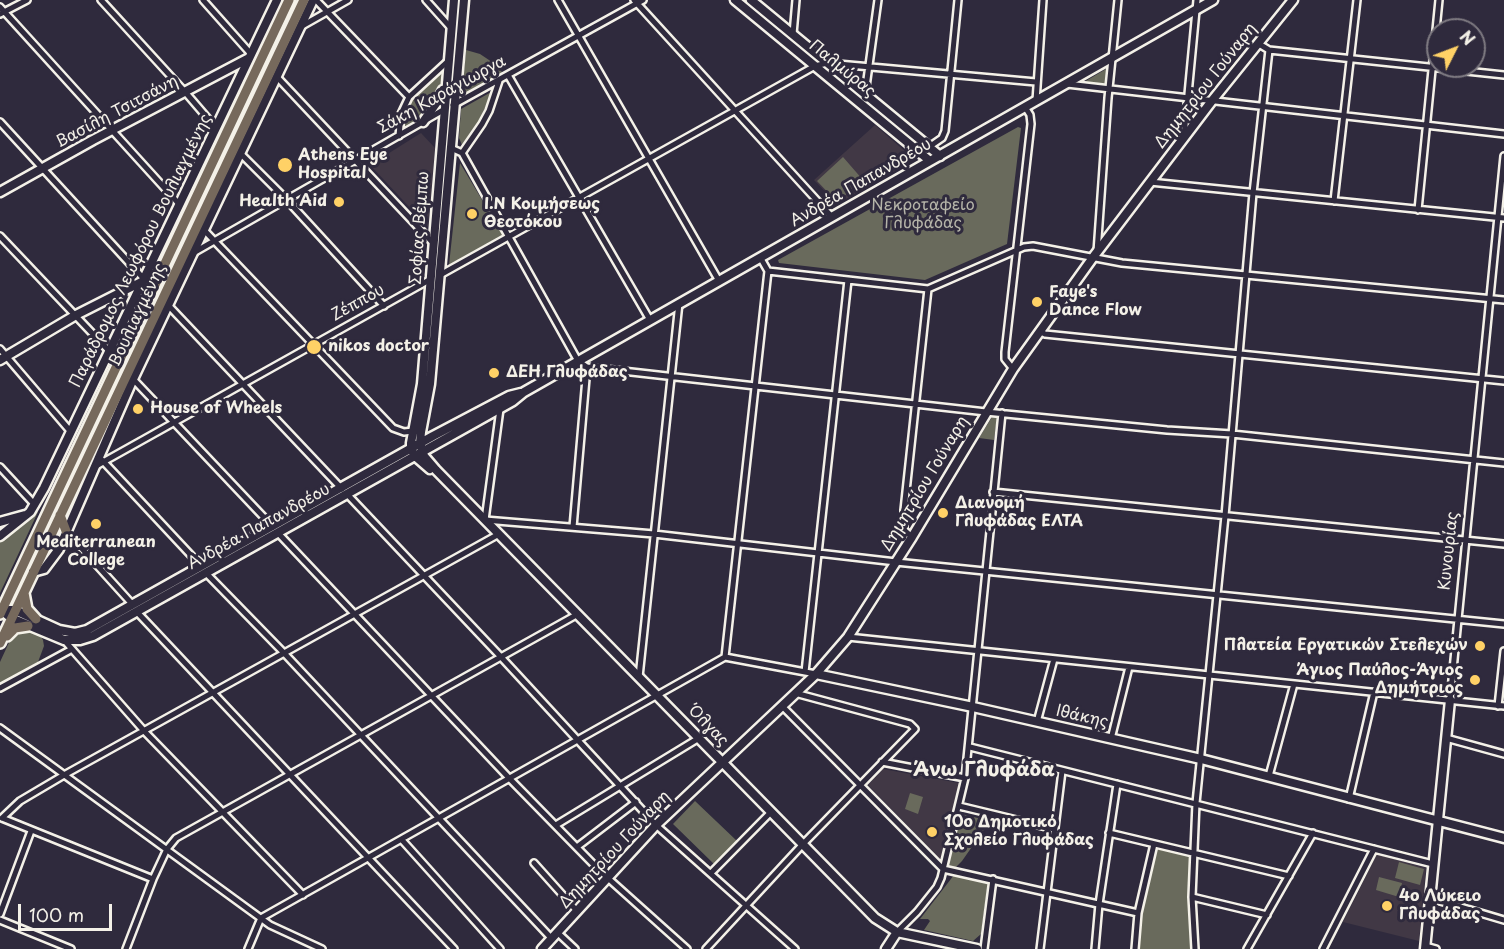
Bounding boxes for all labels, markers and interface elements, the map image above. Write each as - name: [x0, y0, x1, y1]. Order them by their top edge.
- north arrow: [1426, 18, 1486, 78]
- street label: Δημητρίου Γούναρη: [1151, 19, 1261, 153]
- text: N: [1455, 25, 1481, 50]
- street label: Παλμύρας: [805, 36, 879, 102]
- street label: Σάκη Καράγιωργα: [375, 52, 509, 138]
- street label: Βασίλη Τσιτσάνη: [53, 72, 181, 152]
- street label: Παράδρομος Λεωφόρου Βουλιαγμένης: [66, 111, 216, 391]
- street label: Ανδρέα Παπανδρέου: [787, 135, 935, 231]
- place label: Athens Eye Hospital: [298, 146, 387, 184]
- marker: Athens Eye Hospital: [276, 156, 294, 174]
- street label: Σοφίας Βέμπω: [406, 171, 434, 285]
- place label: Health Aid: [239, 192, 327, 212]
- marker: Health Aid: [332, 195, 346, 209]
- place label: Ι.Ν Κοιμήσεως Θεοτόκου: [484, 195, 600, 233]
- park label: Νεκροταφείο Γλυφάδας: [871, 196, 975, 234]
- marker: Ι.Ν Κοιμήσεως Θεοτόκου: [465, 207, 479, 221]
- street label: Βουλιαγμένης: [106, 260, 170, 370]
- street label: Ζέππου: [328, 281, 388, 325]
- place label: Faye's Dance Flow: [1049, 283, 1142, 321]
- marker: Faye's Dance Flow: [1030, 295, 1044, 309]
- place label: nikos doctor: [328, 337, 429, 357]
- marker: nikos doctor: [305, 338, 323, 356]
- place label: ΔΕΗ Γλυφάδας: [506, 363, 627, 383]
- marker: ΔΕΗ Γλυφάδας: [487, 366, 501, 380]
- place label: House of Wheels: [150, 399, 282, 419]
- marker: House of Wheels: [131, 402, 145, 416]
- street label: Δημητρίου Γούναρη: [877, 413, 973, 555]
- street label: Ανδρέα Παπανδρέου: [184, 480, 334, 574]
- place label: Διανομή Γλυφάδας ΕΛΤΑ: [955, 494, 1083, 532]
- marker: Διανομή Γλυφάδας ΕΛΤΑ: [936, 506, 950, 520]
- street label: Κυνουρίας: [1435, 511, 1463, 591]
- marker: Mediterranean College: [89, 517, 103, 531]
- place label: Mediterranean College: [36, 533, 156, 571]
- place label: Πλατεία Εργατικών Στελεχών: [1224, 636, 1468, 656]
- marker: Πλατεία Εργατικών Στελεχών: [1473, 639, 1487, 653]
- place label: Άγιος Παύλος-Άγιος Δημήτριος: [1297, 661, 1463, 699]
- marker: Άγιος Παύλος-Άγιος Δημήτριος: [1468, 673, 1482, 687]
- street label: Όλγας: [684, 701, 732, 751]
- street label: Ιθάκης: [1054, 702, 1110, 732]
- district label: Άνω Γλυφάδα: [913, 758, 1055, 782]
- street label: Δημητρίου Γούναρη: [556, 787, 674, 913]
- place label: 10o Δημοτικό Σχολείο Γλυφάδας: [944, 813, 1094, 851]
- marker: 10o Δημοτικό Σχολείο Γλυφάδας: [925, 825, 939, 839]
- place label: 4ο Λύκειο Γλυφάδας: [1399, 887, 1481, 925]
- scale bar: [21, 892, 116, 930]
- marker: 4ο Λύκειο Γλυφάδας: [1380, 899, 1394, 913]
- text: 100 m: [29, 901, 84, 928]

